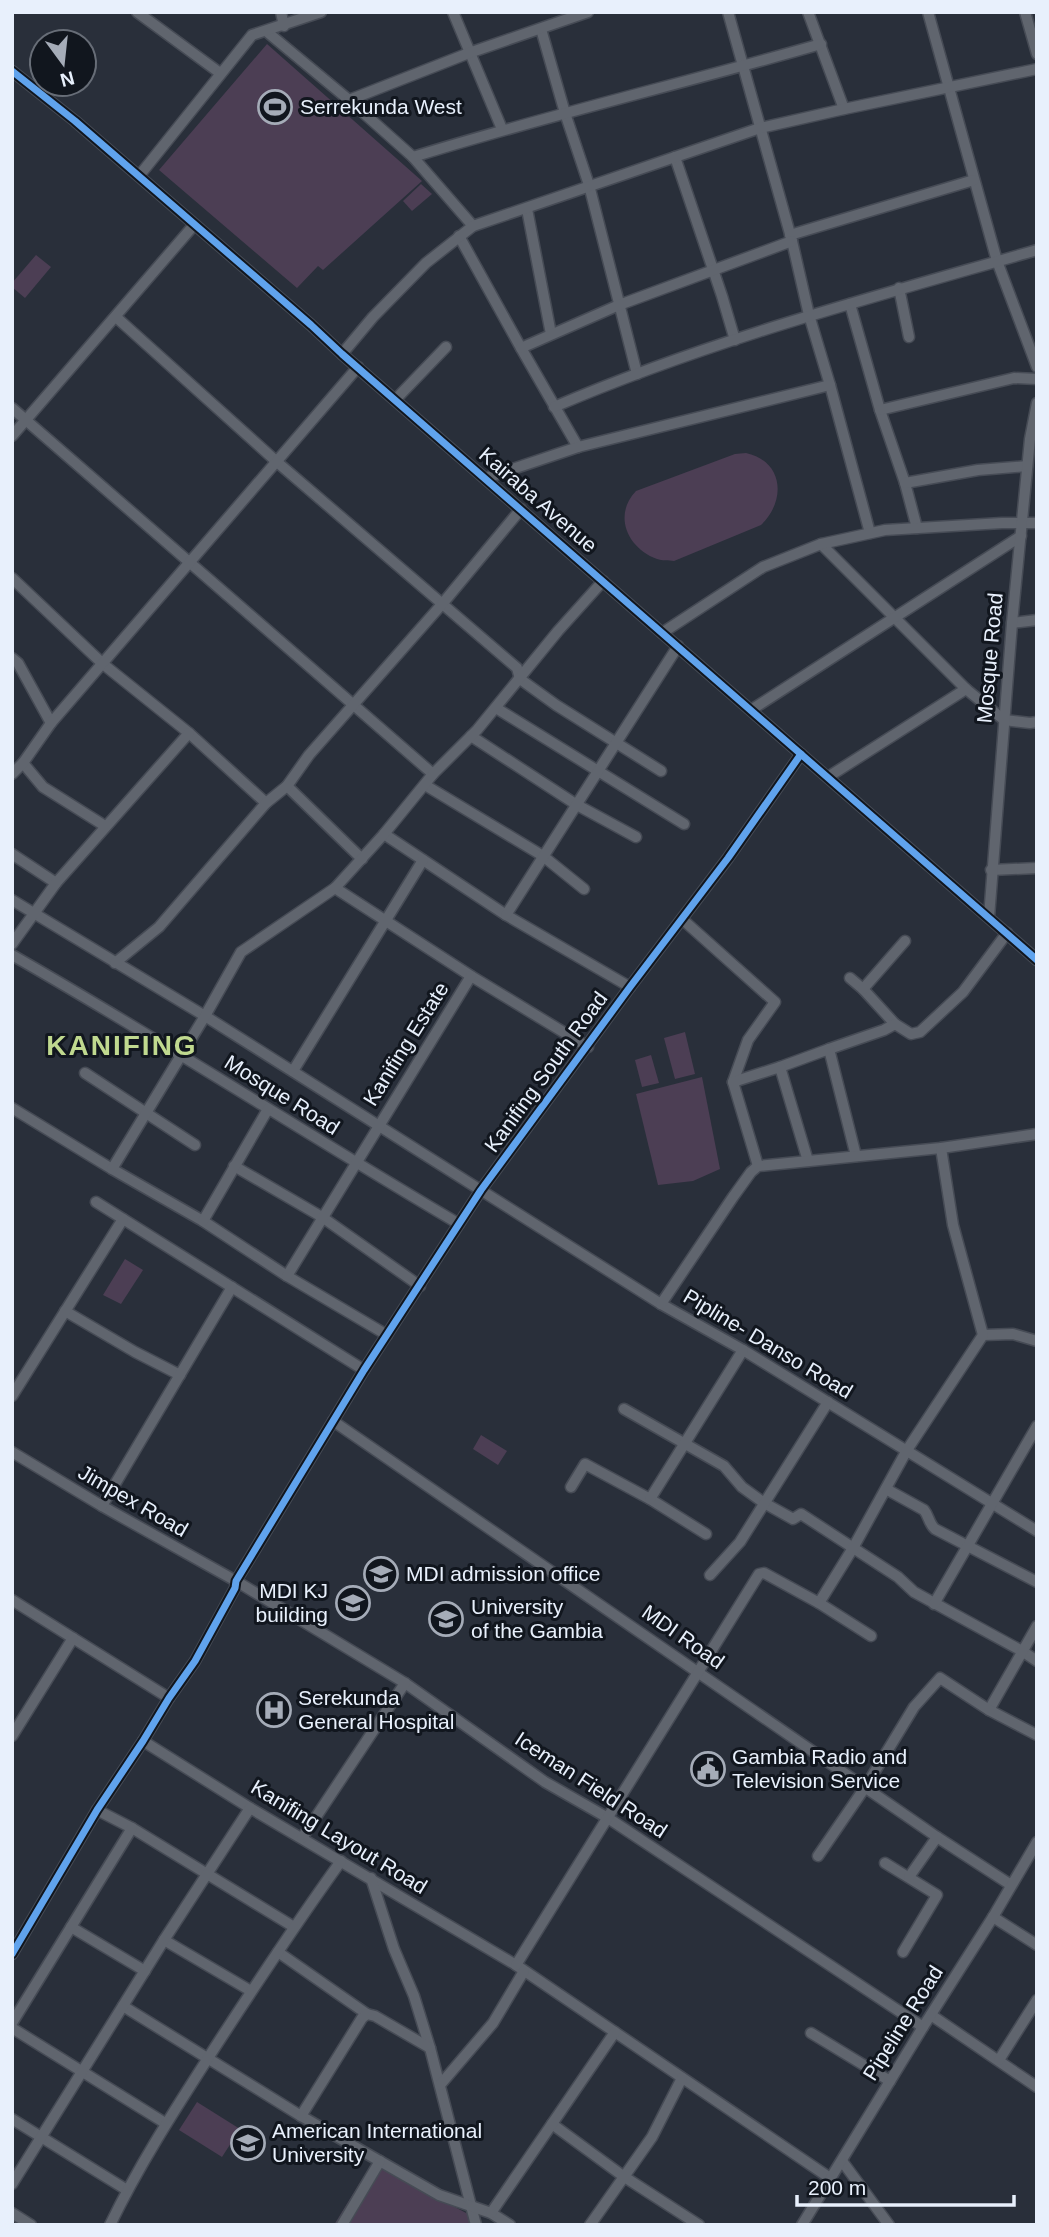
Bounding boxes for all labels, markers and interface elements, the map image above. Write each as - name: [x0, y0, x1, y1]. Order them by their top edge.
- north arrow: [28, 28, 98, 98]
- text: N: [58, 67, 77, 91]
- sports icon: Serrekunda West: [256, 88, 294, 126]
- place label: Serrekunda West: [300, 95, 462, 118]
- street label: Kairaba Avenue: [475, 442, 602, 557]
- street label: Mosque Road: [972, 592, 1007, 724]
- street label: Kanifing Estate: [358, 978, 453, 1110]
- street label: Kanifing South Road: [480, 987, 612, 1156]
- district label: KANIFING: [46, 1030, 198, 1061]
- street label: Mosque Road: [221, 1050, 344, 1139]
- street label: Pipline- Danso Road: [680, 1284, 857, 1403]
- street label: Jimpex Road: [74, 1460, 192, 1541]
- school or university icon: MDI admission office: [362, 1555, 400, 1593]
- place label: MDI admission office: [406, 1562, 601, 1585]
- place label: MDI KJ building: [256, 1579, 328, 1626]
- school or university icon: MDI KJ building: [334, 1584, 372, 1622]
- place label: University of the Gambia: [471, 1595, 603, 1642]
- school or university icon: University of the Gambia: [427, 1600, 465, 1638]
- street label: MDI Road: [638, 1600, 729, 1673]
- place label: Serekunda General Hospital: [298, 1686, 454, 1733]
- hospital icon: Serekunda General Hospital: [255, 1691, 293, 1729]
- street label: Iceman Field Road: [511, 1727, 671, 1842]
- place label: Gambia Radio and Television Service: [732, 1745, 907, 1792]
- public building icon: Gambia Radio and Television Service: [689, 1750, 727, 1788]
- street label: Kanifing Layout Road: [247, 1775, 431, 1898]
- street label: Pipeline Road: [858, 1961, 947, 2084]
- place label: American International University: [272, 2119, 482, 2166]
- school or university icon: American International University: [229, 2124, 267, 2162]
- scale bar: [797, 2164, 1014, 2208]
- text: 200 m: [808, 2176, 866, 2199]

